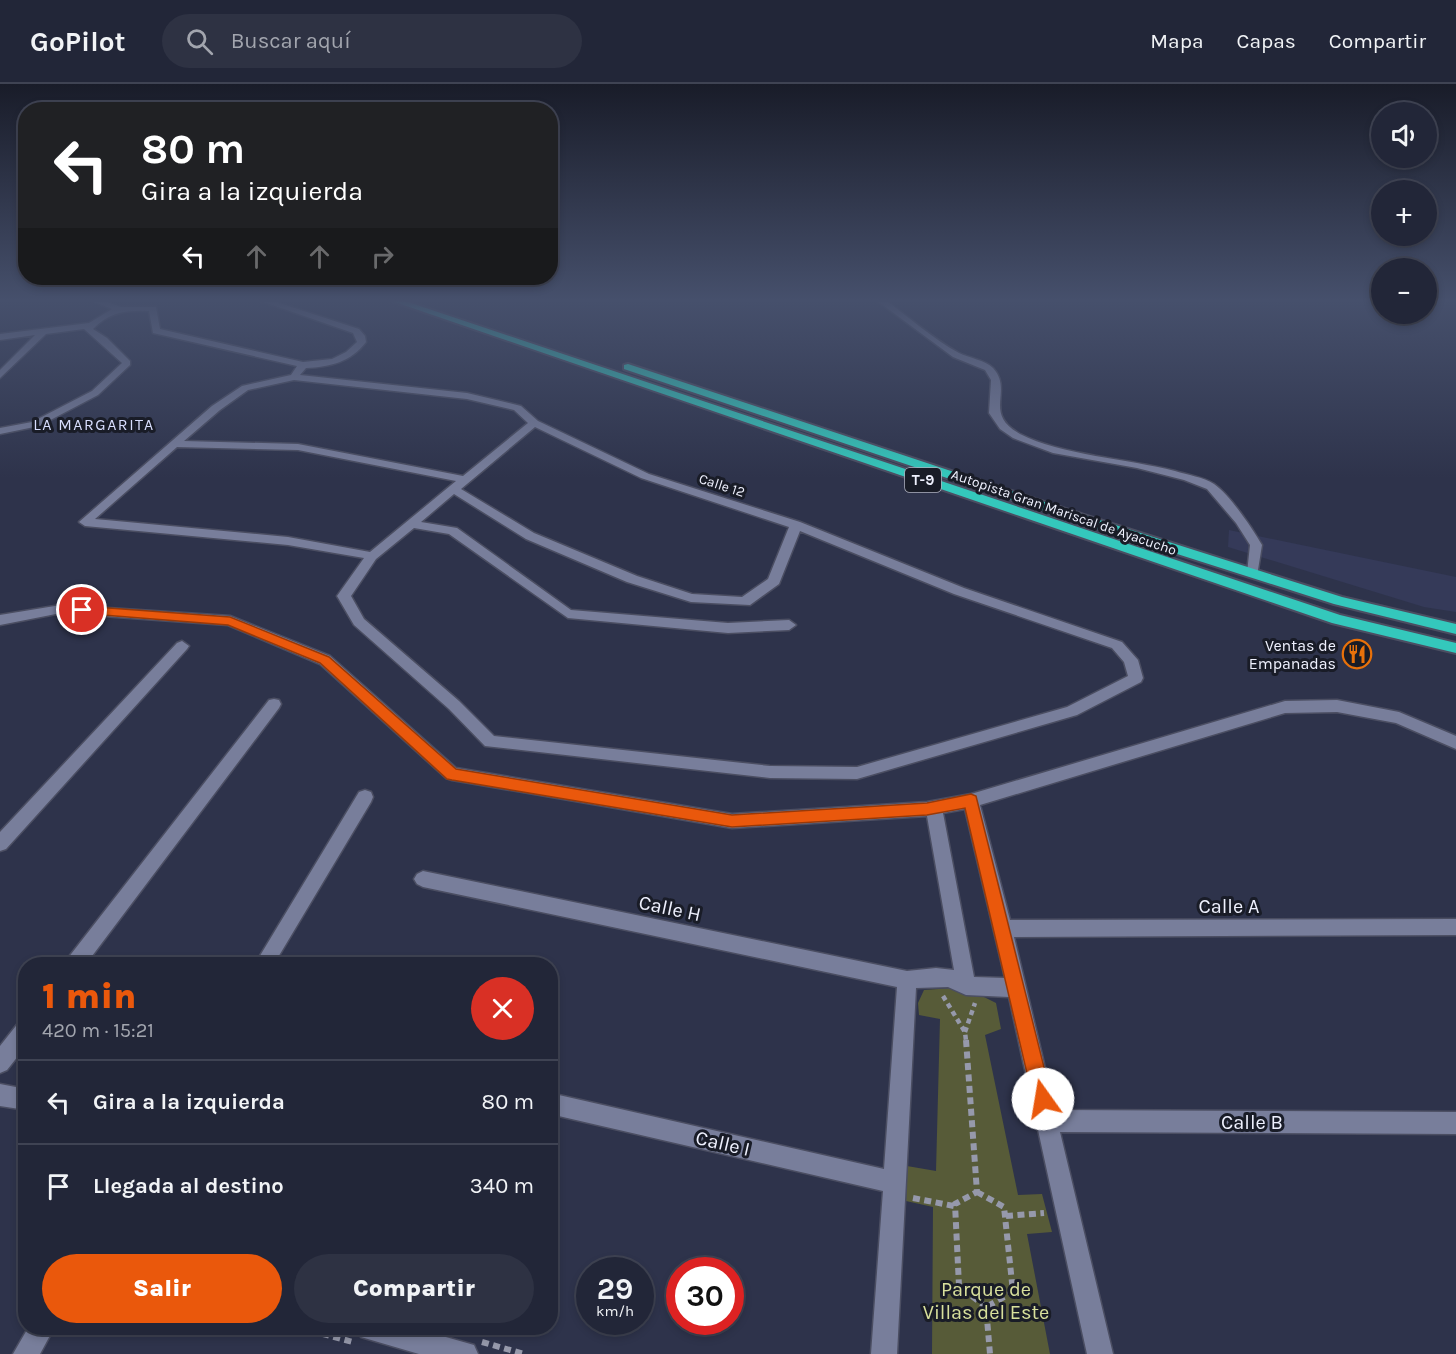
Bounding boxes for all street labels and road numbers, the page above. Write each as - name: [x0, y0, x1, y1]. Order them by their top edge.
- street label: Autopista Gran Mariscal de Ayacucho: [949, 466, 1179, 559]
- road number: T-9: [905, 468, 941, 492]
- street label: Calle 12: [697, 470, 747, 501]
- street label: Calle H: [637, 891, 703, 926]
- street label: Calle A: [1199, 895, 1259, 918]
- street label: Calle B: [1221, 1111, 1283, 1134]
- street label: Calle I: [693, 1126, 752, 1161]

